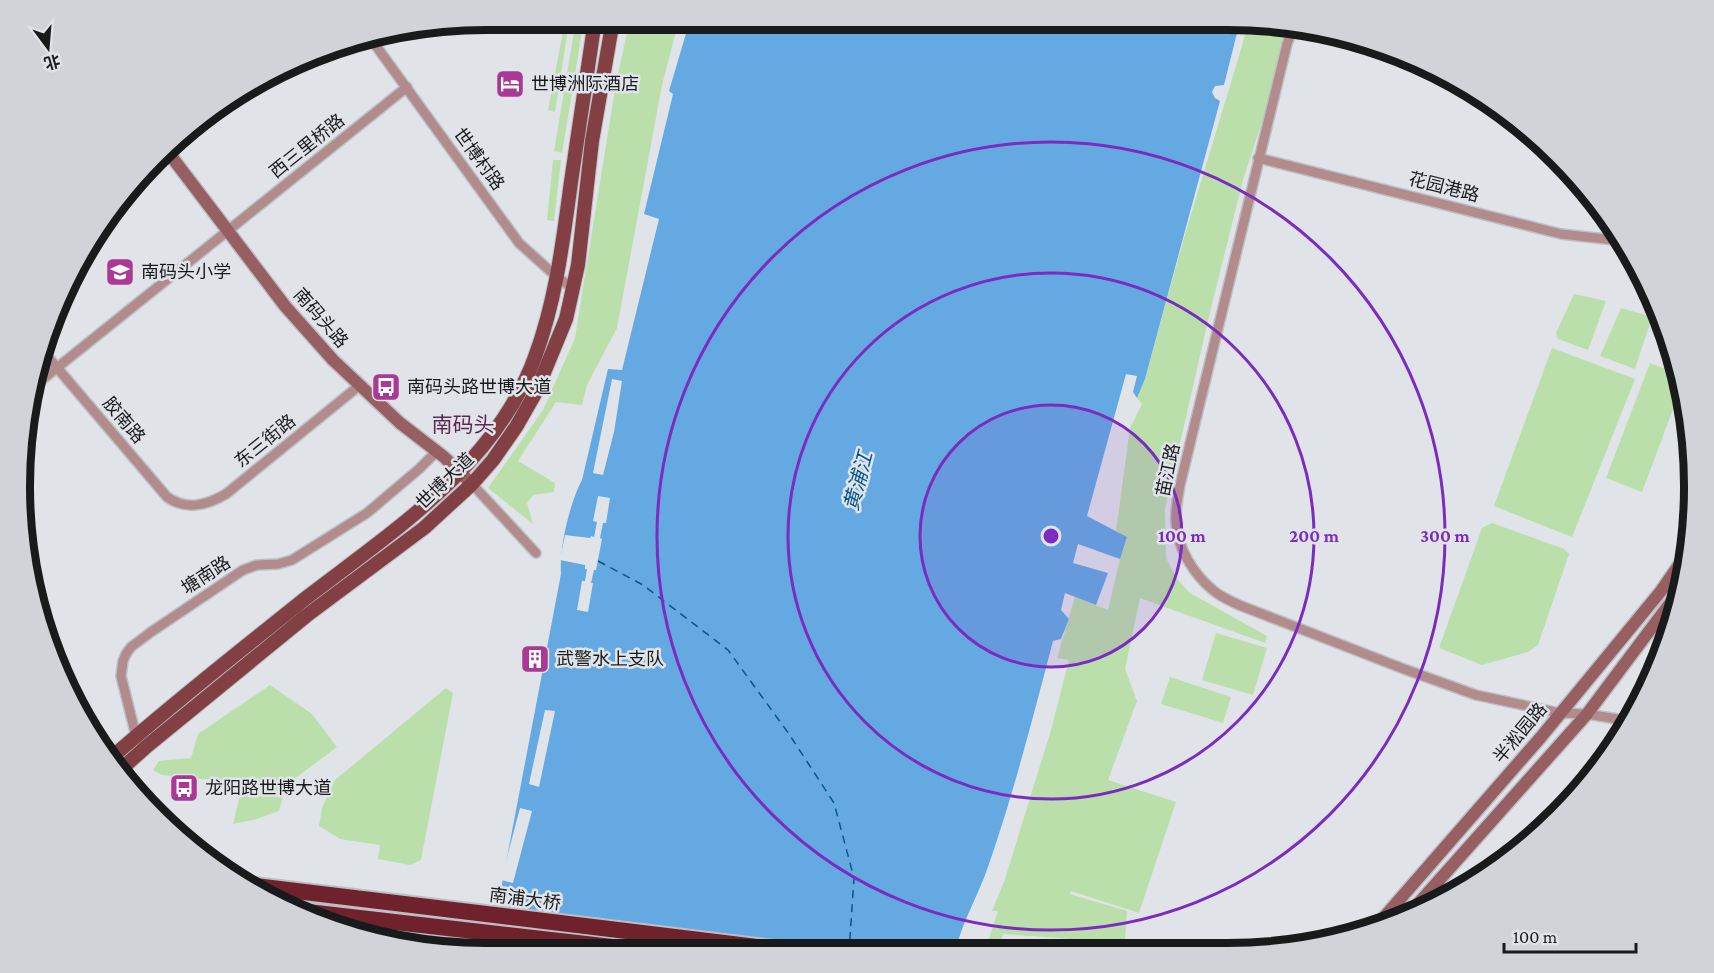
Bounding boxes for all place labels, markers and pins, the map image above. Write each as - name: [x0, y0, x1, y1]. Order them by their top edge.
- hotel icon: 世博洲际酒店: [494, 68, 526, 100]
- place label: 世博洲际酒店: [531, 74, 639, 94]
- school or university icon: 南码头小学: [104, 256, 136, 288]
- place label: 南码头小学: [141, 262, 231, 282]
- bus stop icon: 南码头路世博大道: [370, 371, 402, 403]
- place label: 南码头路世博大道: [407, 377, 551, 397]
- centre of rings: [1041, 526, 1061, 546]
- building icon: 武警水上支队: [519, 643, 551, 675]
- place label: 武警水上支队: [556, 649, 664, 669]
- bus stop icon: 龙阳路世博大道: [168, 772, 200, 804]
- place label: 龙阳路世博大道: [205, 778, 331, 798]

